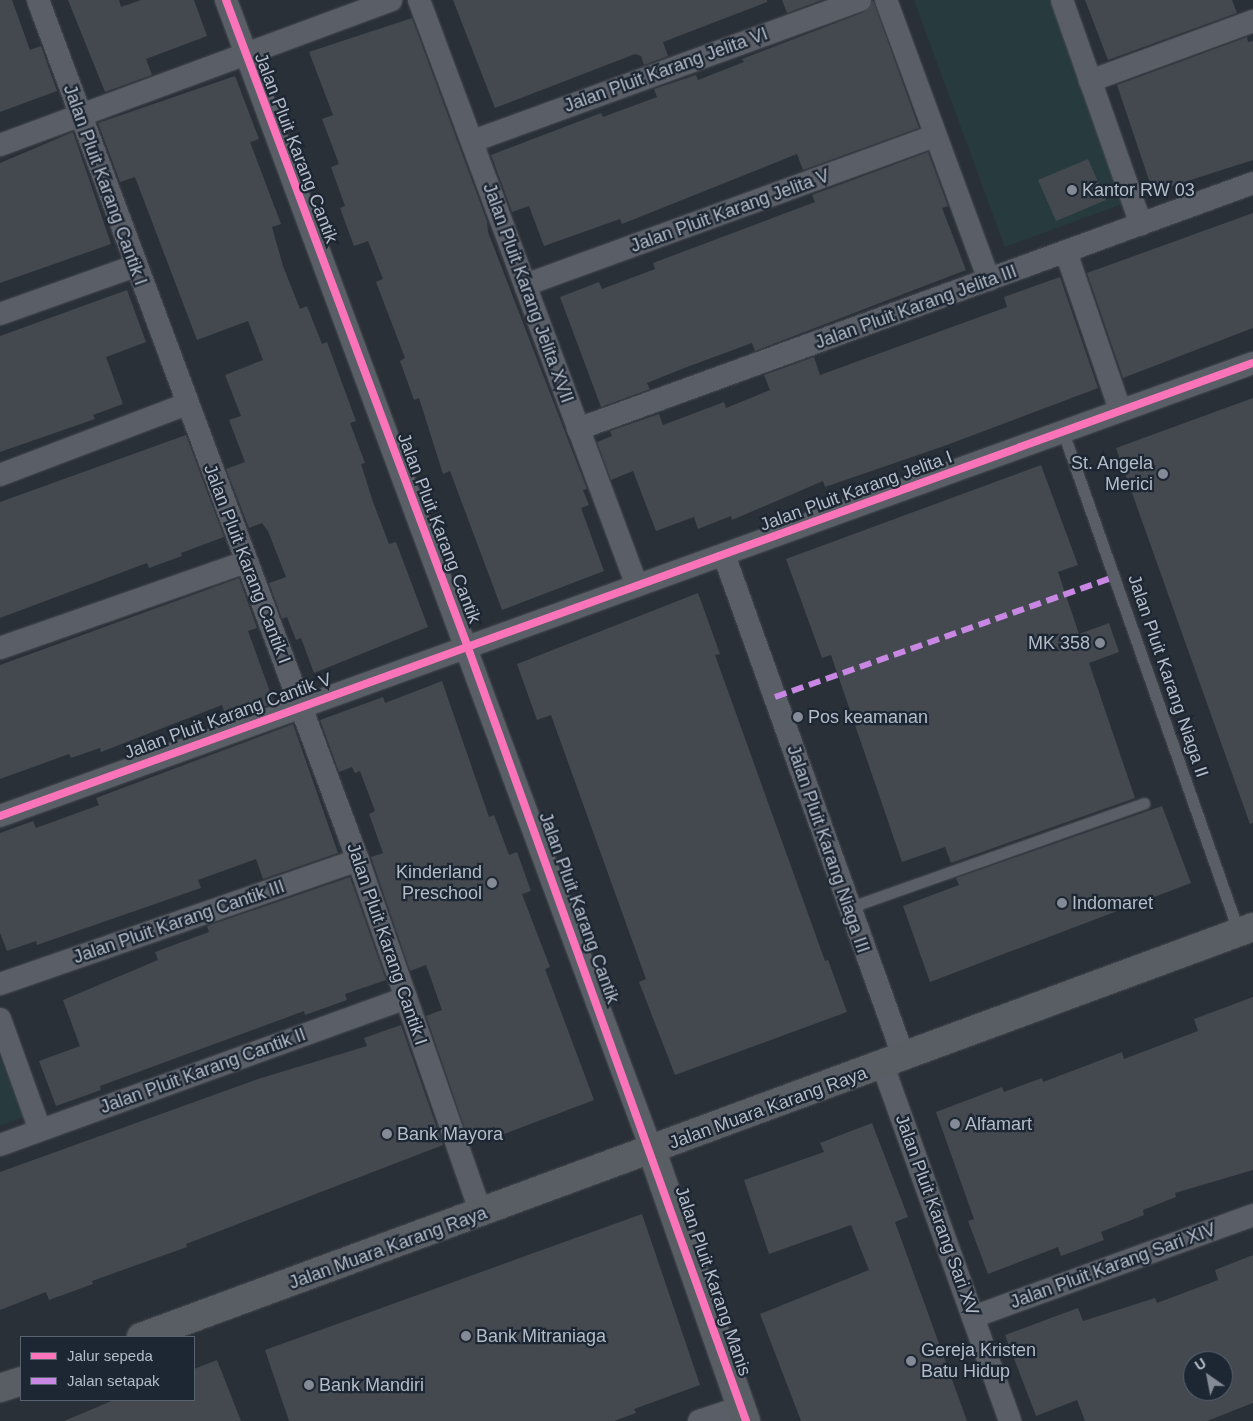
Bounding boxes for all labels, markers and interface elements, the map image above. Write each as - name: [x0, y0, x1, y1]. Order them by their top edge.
- street label: Jalan Pluit Karang Jelita VI: [561, 23, 771, 117]
- street label: Jalan Pluit Karang Cantik: [250, 50, 342, 246]
- street label: Jalan Pluit Karang Cantik I: [59, 82, 151, 288]
- street label: Jalan Pluit Karang Jelita V: [628, 165, 832, 257]
- place label: Kantor RW 03: [1082, 179, 1195, 201]
- street label: Jalan Pluit Karang Jelita XVII: [478, 180, 578, 406]
- marker: Kantor RW 03: [1066, 184, 1078, 196]
- street label: Jalan Pluit Karang Jelita III: [812, 260, 1020, 354]
- street label: Jalan Pluit Karang Cantik: [393, 430, 485, 626]
- street label: Jalan Pluit Karang Jelita I: [757, 446, 955, 536]
- place label: St. Angela Merici: [1070, 453, 1153, 496]
- street label: Jalan Pluit Karang Cantik I: [199, 461, 295, 667]
- marker: St. Angela Merici: [1157, 468, 1169, 480]
- street label: Jalan Pluit Karang Niaga II: [1123, 572, 1213, 780]
- place label: MK 358: [1028, 632, 1090, 654]
- marker: MK 358: [1094, 637, 1106, 649]
- street label: Jalan Pluit Karang Cantik V: [121, 668, 335, 764]
- place label: Pos keamanan: [808, 706, 928, 728]
- marker: Pos keamanan: [792, 711, 804, 723]
- street label: Jalan Pluit Karang Niaga III: [782, 742, 874, 956]
- street label: Jalan Pluit Karang Cantik: [534, 809, 624, 1007]
- street label: Jalan Pluit Karang Cantik I: [342, 840, 432, 1048]
- place label: Kinderland Preschool: [396, 862, 482, 904]
- street label: Jalan Pluit Karang Cantik III: [70, 876, 288, 968]
- marker: Kinderland Preschool: [486, 877, 498, 889]
- place label: Indomaret: [1072, 892, 1153, 914]
- marker: Indomaret: [1056, 897, 1068, 909]
- street label: Jalan Pluit Karang Cantik II: [97, 1024, 309, 1118]
- street label: Jalan Muara Karang Raya: [666, 1062, 870, 1154]
- street label: Jalan Pluit Karang Sari XV: [891, 1112, 983, 1318]
- place label: Alfamart: [965, 1113, 1032, 1135]
- marker: Alfamart: [949, 1118, 961, 1130]
- place label: Bank Mayora: [397, 1123, 503, 1145]
- marker: Bank Mayora: [381, 1128, 393, 1140]
- street label: Jalan Pluit Karang Manis: [670, 1183, 756, 1379]
- street label: Jalan Muara Karang Raya: [286, 1202, 490, 1294]
- street label: Jalan Pluit Karang Sari XIV: [1007, 1219, 1219, 1313]
- place label: Bank Mitraniaga: [476, 1325, 606, 1347]
- marker: Bank Mitraniaga: [460, 1330, 472, 1342]
- legend: [20, 1336, 195, 1401]
- place label: Gereja Kristen Batu Hidup: [921, 1340, 1036, 1382]
- text: Jalur sepeda: [67, 1347, 153, 1364]
- north arrow: [1183, 1351, 1233, 1401]
- marker: Gereja Kristen Batu Hidup: [905, 1355, 917, 1367]
- text: U: [1192, 1355, 1209, 1374]
- text: Jalan setapak: [67, 1372, 160, 1389]
- place label: Bank Mandiri: [319, 1374, 424, 1396]
- marker: Bank Mandiri: [303, 1379, 315, 1391]

